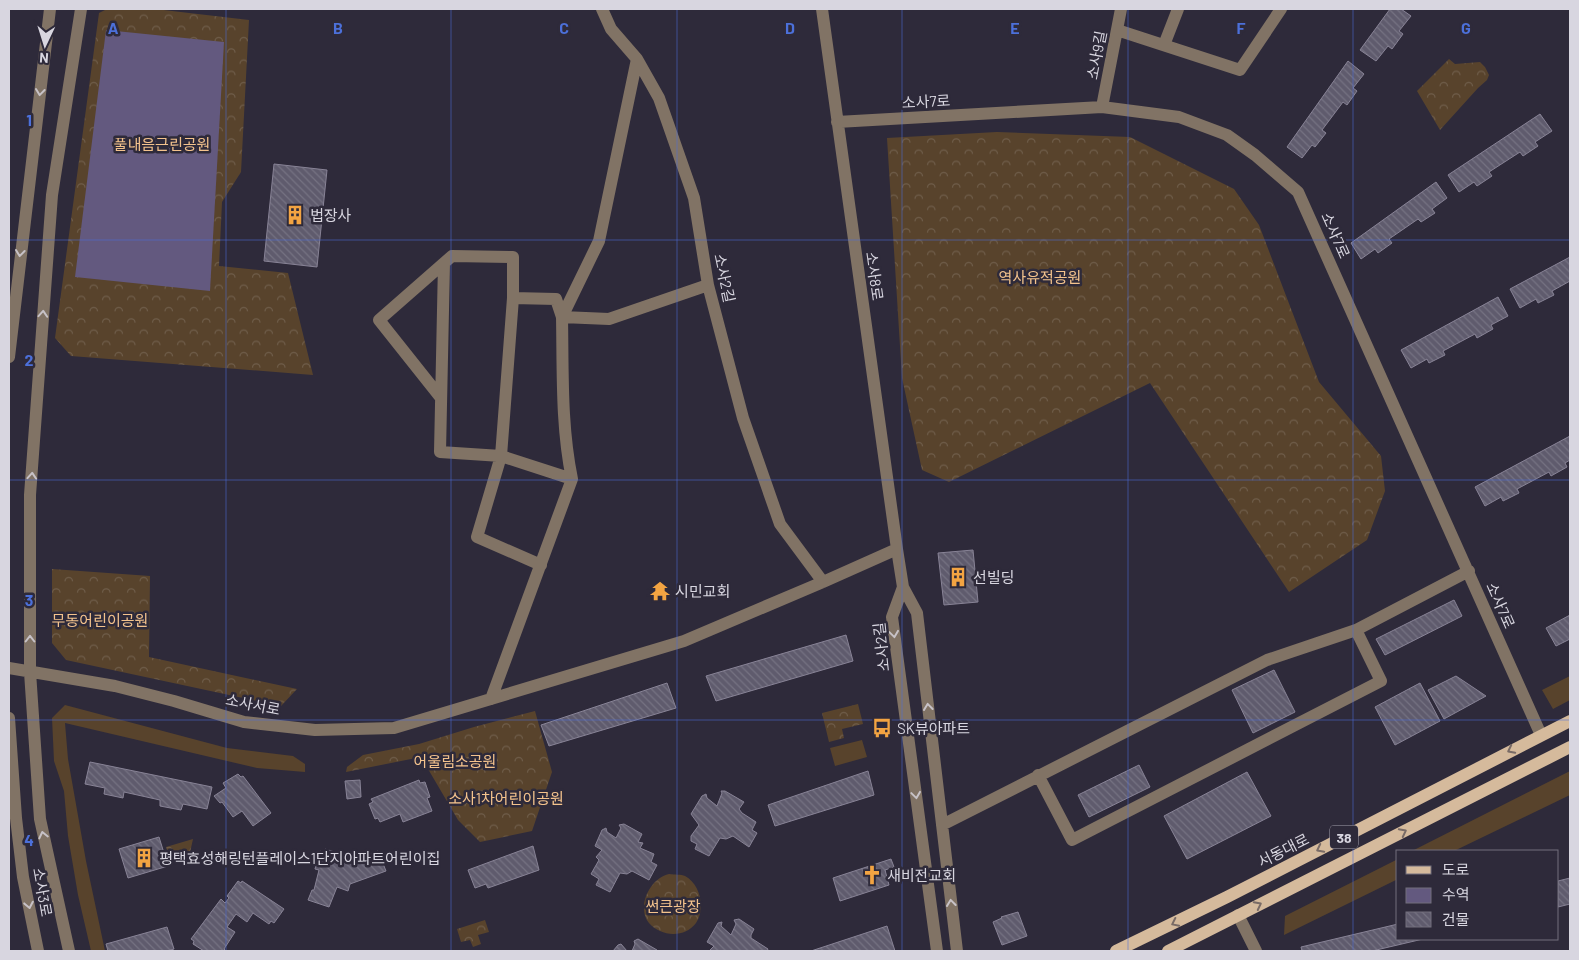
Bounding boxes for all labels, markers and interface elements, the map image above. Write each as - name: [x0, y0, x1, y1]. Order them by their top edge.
- text: A: [108, 18, 119, 37]
- text: B: [333, 18, 343, 37]
- text: C: [559, 18, 569, 37]
- text: D: [785, 18, 795, 37]
- text: E: [1010, 18, 1020, 37]
- text: F: [1237, 18, 1246, 37]
- text: G: [1461, 18, 1471, 37]
- north arrow: [20, 20, 70, 70]
- street label: 소사9길: [1082, 29, 1110, 81]
- text: N: [39, 50, 49, 67]
- one-way arrow: [35, 88, 46, 96]
- street label: 소사7로: [901, 91, 951, 111]
- text: 1: [26, 110, 32, 129]
- park label: 풀내음근린공원: [114, 135, 210, 153]
- building icon: 법장사: [284, 204, 306, 226]
- place label: 법장사: [310, 206, 352, 224]
- street label: 소사7로: [1318, 209, 1354, 261]
- one-way arrow: [15, 250, 26, 258]
- street label: 소사8로: [863, 250, 887, 302]
- street label: 소사2길: [711, 252, 739, 304]
- park label: 역사유적공원: [999, 268, 1081, 286]
- one-way arrow: [38, 310, 49, 318]
- text: 2: [25, 350, 34, 369]
- one-way arrow: [26, 472, 37, 480]
- building icon: 선빌딩: [947, 566, 969, 588]
- place label: 선빌딩: [973, 568, 1014, 586]
- street label: 소사7로: [1483, 579, 1519, 631]
- temple icon: 시민교회: [649, 580, 671, 602]
- place label: 시민교회: [675, 582, 730, 600]
- text: 3: [25, 590, 33, 609]
- park label: 무동어린이공원: [52, 611, 148, 629]
- street label: 소사2길: [869, 621, 893, 673]
- one-way arrow: [888, 630, 899, 638]
- one-way arrow: [25, 634, 35, 642]
- street label: 소사서로: [224, 690, 282, 718]
- one-way arrow: [923, 702, 934, 710]
- bus stop icon: SK뷰아파트: [871, 717, 893, 739]
- place label: SK뷰아파트: [897, 719, 970, 737]
- one-way arrow: [1507, 744, 1516, 754]
- park label: 어울림소공원: [414, 752, 496, 770]
- park label: 소사1차어린이공원: [448, 789, 564, 807]
- one-way arrow: [910, 791, 921, 799]
- road number: 38: [1330, 826, 1358, 849]
- one-way arrow: [1398, 828, 1407, 838]
- street label: 서동대로: [1254, 829, 1312, 871]
- text: 4: [24, 830, 34, 849]
- one-way arrow: [39, 831, 49, 840]
- one-way arrow: [1316, 843, 1325, 853]
- building icon: 평택효성해링턴플레이스1단지아파트어린이집: [133, 847, 155, 869]
- place label: 평택효성해링턴플레이스1단지아파트어린이집: [159, 849, 440, 867]
- legend: [1396, 850, 1559, 940]
- text: 도로: [1442, 860, 1470, 878]
- church icon: 새비전교회: [861, 864, 883, 886]
- street label: 소사3로: [30, 866, 56, 918]
- place label: 새비전교회: [887, 866, 956, 884]
- text: 수역: [1442, 885, 1470, 903]
- park label: 썬큰광장: [645, 897, 701, 915]
- one-way arrow: [946, 899, 956, 907]
- one-way arrow: [23, 901, 33, 910]
- one-way arrow: [1253, 901, 1262, 911]
- text: 건물: [1442, 910, 1470, 928]
- one-way arrow: [1171, 917, 1180, 927]

